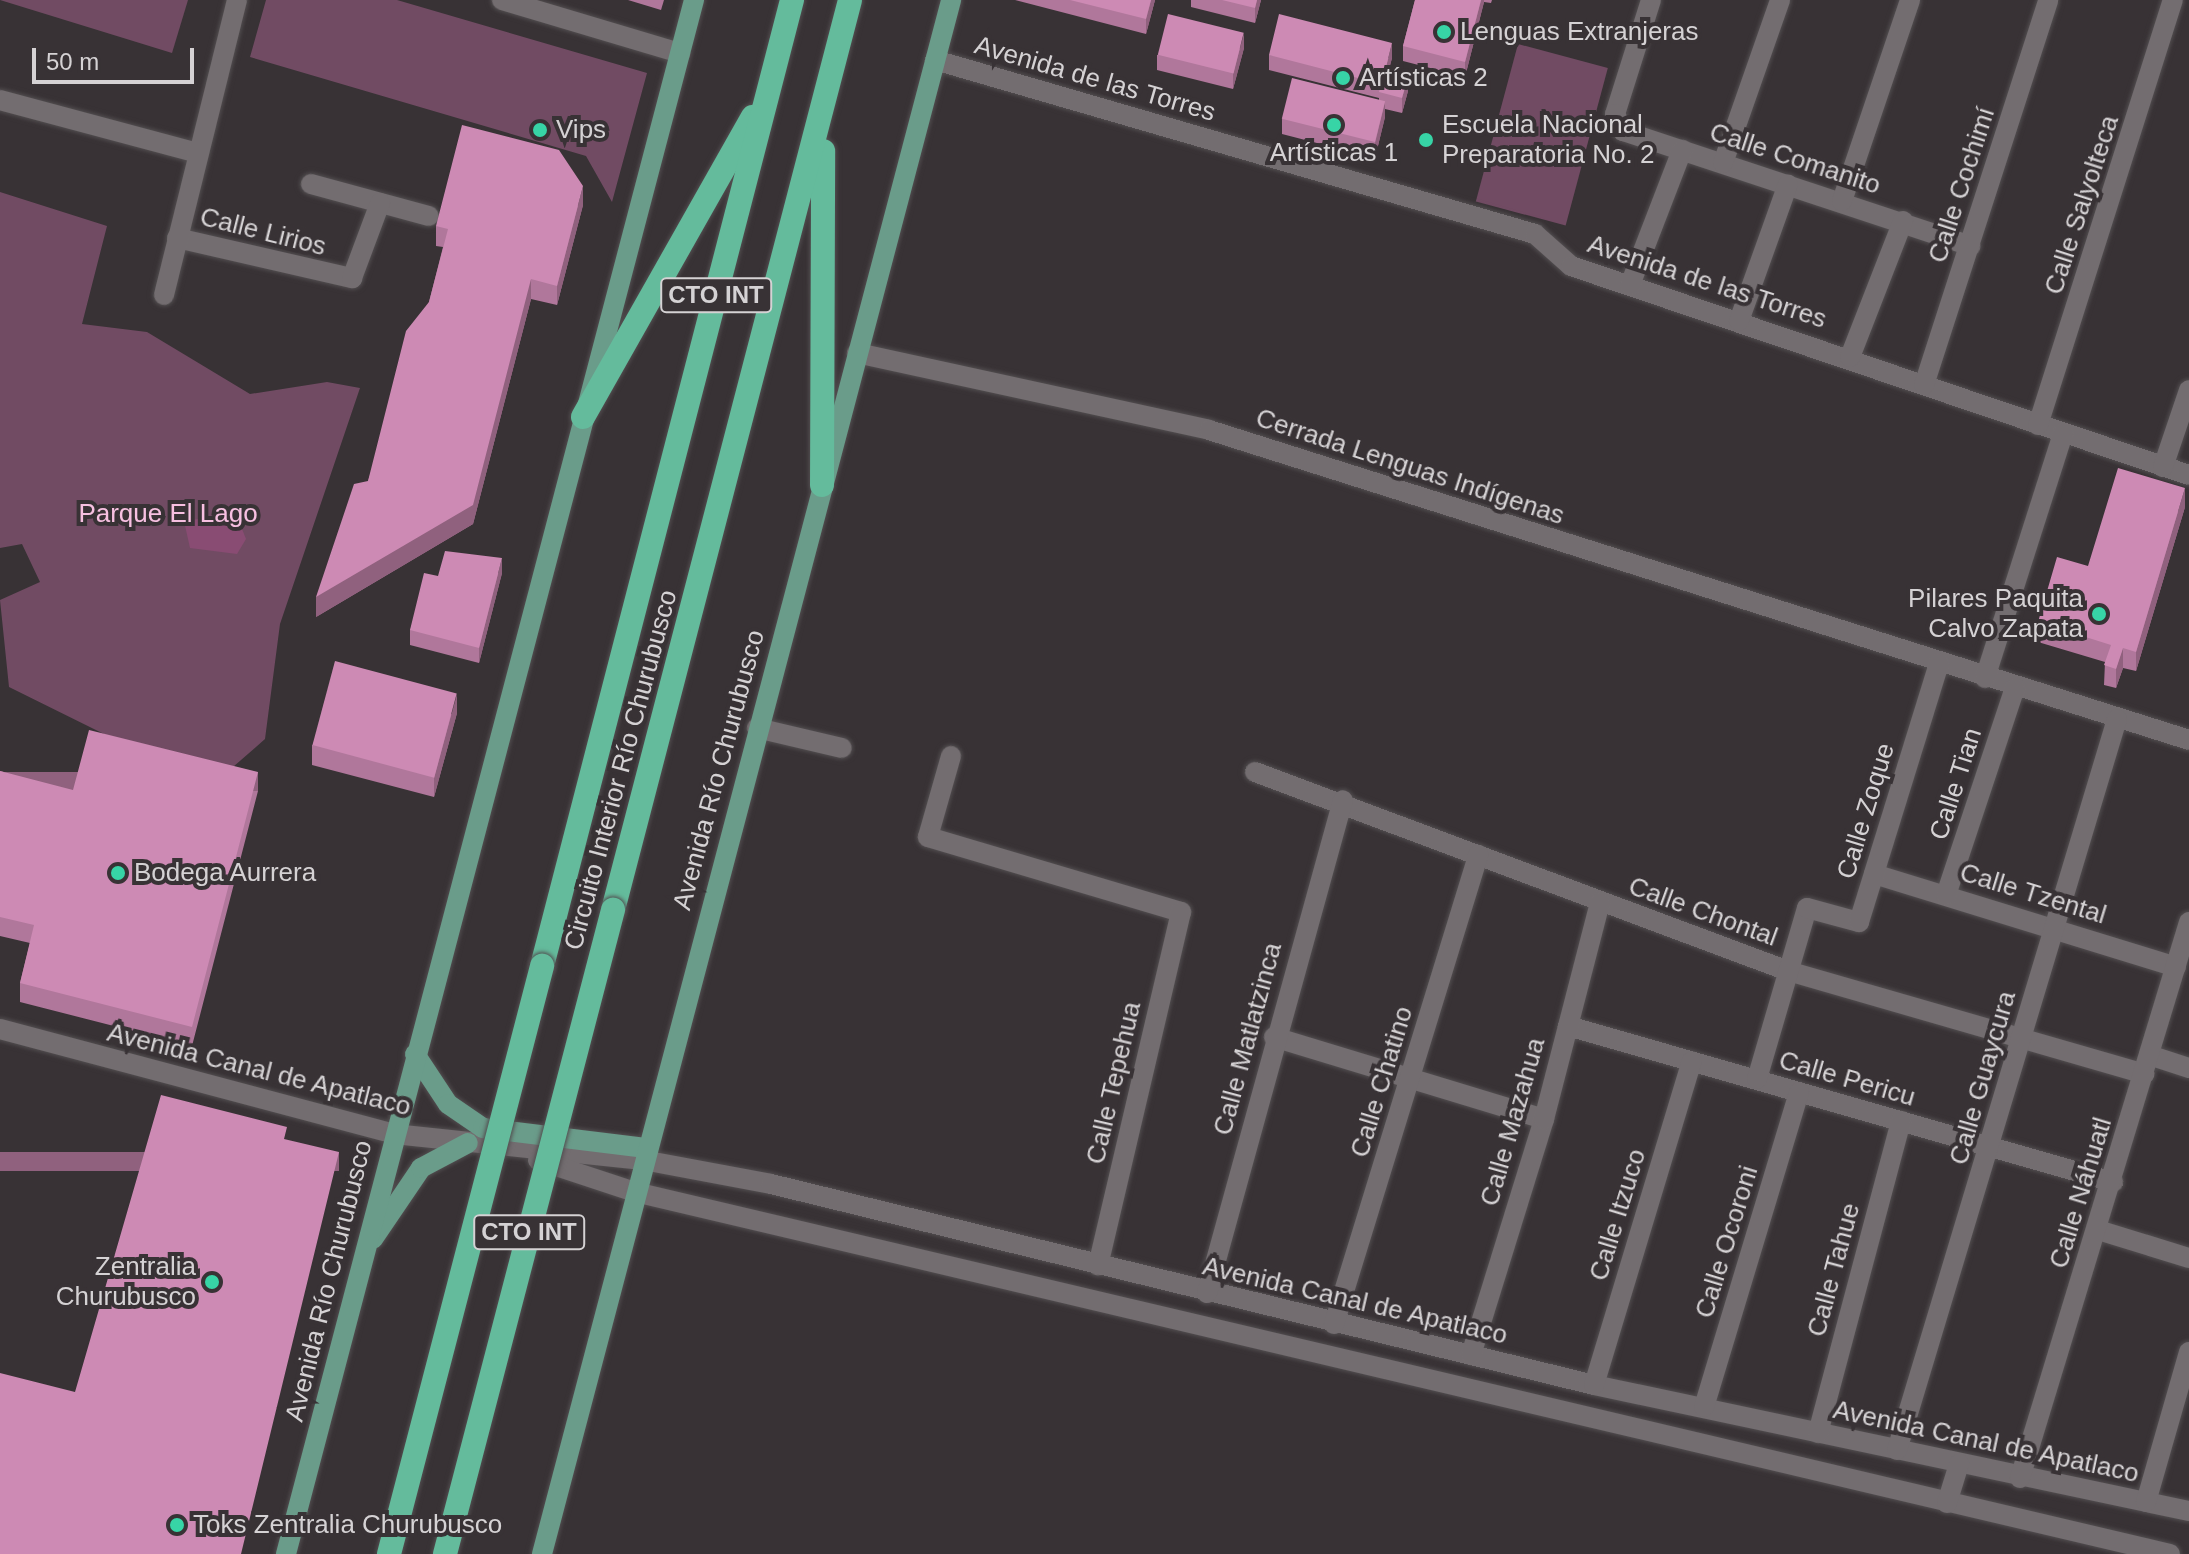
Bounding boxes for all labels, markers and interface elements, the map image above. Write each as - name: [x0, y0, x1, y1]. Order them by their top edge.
- place label: Lenguas Extranjeras: [1460, 16, 1698, 48]
- marker: Lenguas Extranjeras: [1435, 23, 1453, 41]
- street label: Avenida de las Torres: [971, 30, 1219, 128]
- scale bar: [36, 32, 198, 82]
- text: 50 m: [46, 48, 99, 75]
- place label: Artísticas 2: [1359, 62, 1488, 94]
- marker: Artísticas 2: [1334, 69, 1352, 87]
- street label: Calle Cochimí: [1922, 103, 2002, 267]
- place label: Escuela Nacional Preparatoria No. 2: [1442, 109, 1654, 170]
- street label: Calle Salyolteca: [2038, 112, 2126, 298]
- place label: Vips: [556, 114, 606, 146]
- marker: Artísticas 1: [1325, 116, 1343, 134]
- street label: Calle Comanito: [1706, 117, 1884, 201]
- marker: Vips: [531, 121, 549, 139]
- marker: Escuela Nacional Preparatoria No. 2: [1417, 131, 1435, 149]
- place label: Artísticas 1: [1270, 137, 1398, 169]
- street label: Calle Lirios: [197, 201, 329, 263]
- street label: Avenida de las Torres: [1584, 229, 1830, 335]
- road number: CTO INT: [660, 275, 772, 315]
- street label: Cerrada Lenguas Indígenas: [1252, 402, 1568, 532]
- park label: Parque El Lago: [78, 498, 258, 530]
- place label: Pilares Paquita Calvo Zapata: [1908, 583, 2083, 644]
- street label: Circuito Interior Río Churubusco: [558, 587, 684, 953]
- marker: Pilares Paquita Calvo Zapata: [2090, 605, 2108, 623]
- street label: Avenida Río Churubusco: [667, 627, 771, 913]
- street label: Calle Tian: [1923, 724, 1989, 844]
- street label: Calle Zoque: [1831, 739, 1901, 883]
- place label: Bodega Aurrera: [134, 857, 318, 889]
- street label: Calle Tzental: [1956, 857, 2110, 931]
- marker: Bodega Aurrera: [109, 864, 127, 882]
- street label: Calle Chontal: [1624, 871, 1782, 953]
- street label: Calle Matlatzinca: [1207, 939, 1289, 1139]
- street label: Calle Guaycura: [1943, 988, 2023, 1168]
- street label: Calle Tepehua: [1080, 999, 1148, 1167]
- street label: Calle Chatino: [1344, 1003, 1420, 1161]
- street label: Avenida Canal de Apatlaco: [103, 1017, 415, 1123]
- street label: Calle Mazahua: [1474, 1034, 1552, 1210]
- street label: Calle Pericu: [1775, 1045, 1919, 1113]
- street label: Calle Náhuatl: [2043, 1114, 2119, 1272]
- street label: Avenida Río Churubusco: [279, 1137, 379, 1425]
- street label: Calle Itzuco: [1583, 1145, 1653, 1285]
- street label: Calle Ocoroni: [1689, 1162, 1765, 1322]
- street label: Calle Tahue: [1801, 1200, 1867, 1340]
- road number: CTO INT: [473, 1212, 585, 1252]
- place label: Zentralia Churubusco: [56, 1251, 196, 1312]
- street label: Avenida Canal de Apatlaco: [1199, 1251, 1511, 1351]
- marker: Zentralia Churubusco: [203, 1273, 221, 1291]
- street label: Avenida Canal de Apatlaco: [1830, 1394, 2142, 1490]
- place label: Toks Zentralia Churubusco: [193, 1509, 502, 1541]
- marker: Toks Zentralia Churubusco: [168, 1516, 186, 1534]

